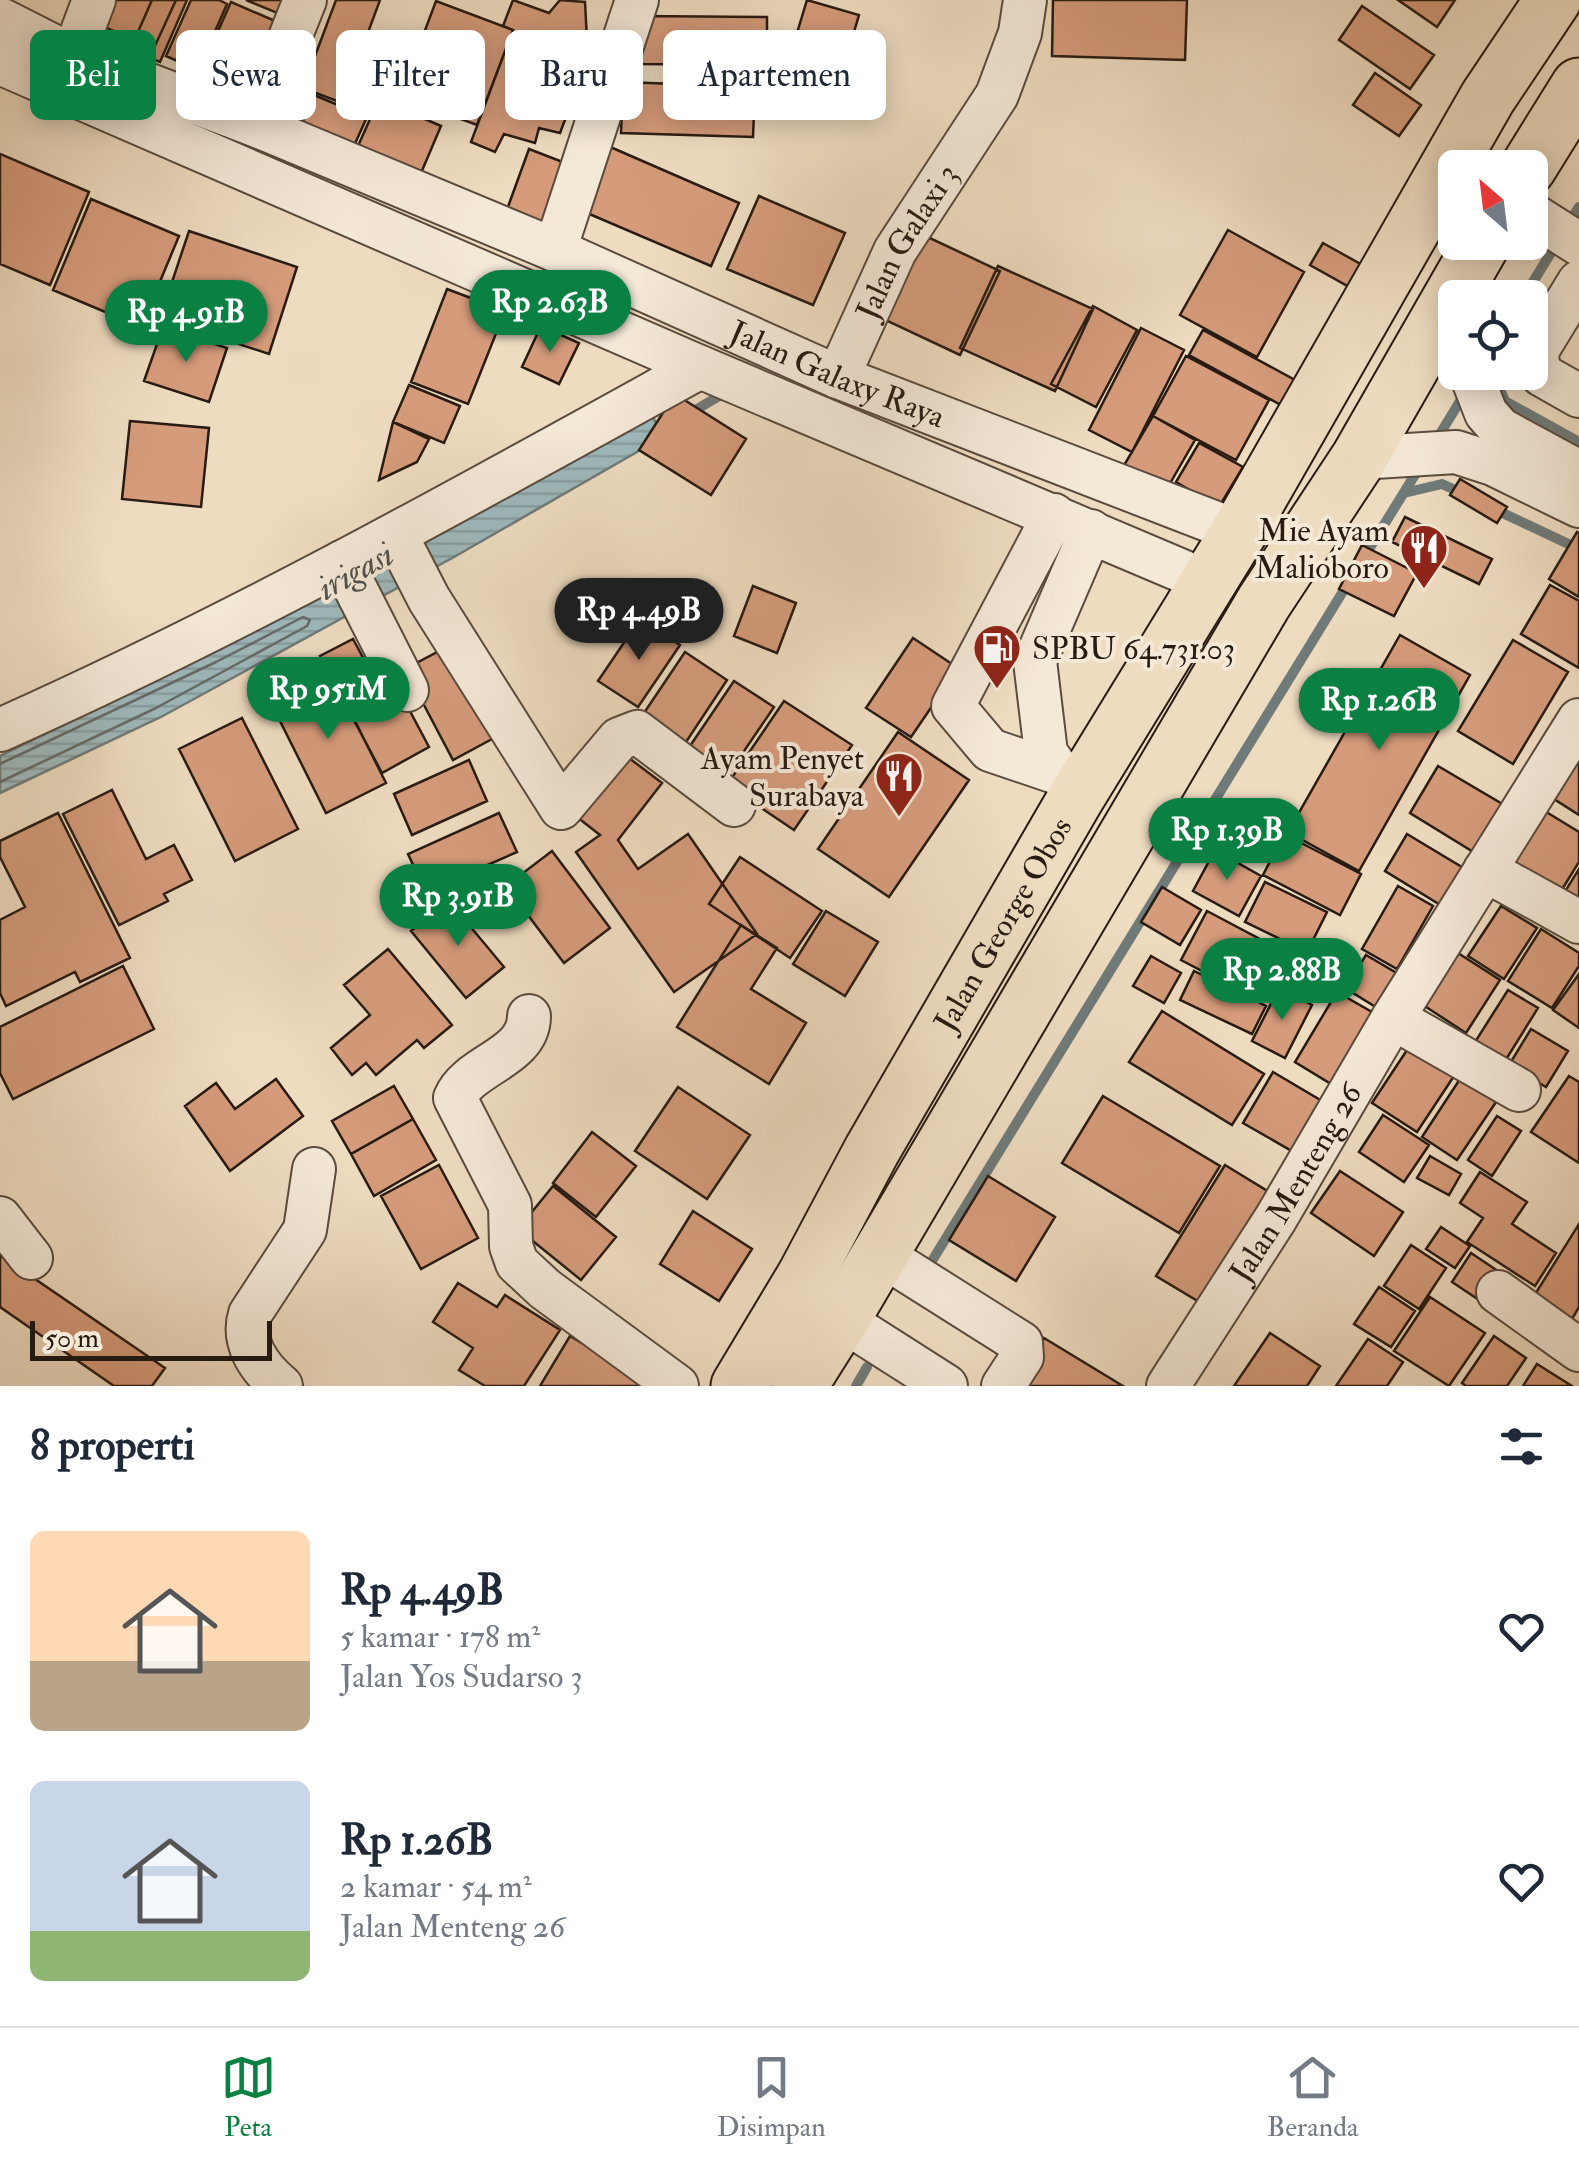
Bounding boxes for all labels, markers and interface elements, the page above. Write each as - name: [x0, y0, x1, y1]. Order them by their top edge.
- chip: Beli: [30, 30, 156, 120]
- chip: Sewa: [176, 30, 316, 120]
- chip: Filter: [336, 30, 485, 120]
- chip: Baru: [505, 30, 643, 120]
- chip: Apartemen: [663, 30, 886, 120]
- north arrow: [1438, 150, 1548, 260]
- map controls: [1438, 150, 1548, 390]
- street label: Jalan Galaxi 3: [847, 157, 967, 327]
- pin: Rp 2.63B: [447, 270, 653, 355]
- pin: Rp 4.91B: [83, 280, 289, 365]
- button: locate: [1438, 280, 1548, 390]
- text: Rp 2.63B: [491, 282, 609, 322]
- text: Rp 4.91B: [127, 292, 245, 332]
- street label: Jalan Galaxy Raya: [722, 312, 951, 438]
- place label: Mie Ayam Malioboro: [1255, 511, 1389, 588]
- restaurant icon: Mie Ayam Malioboro: [1398, 522, 1450, 590]
- water label: irigasi: [310, 532, 401, 610]
- pin: Rp 4.49B: [536, 578, 742, 663]
- text: Rp 4.49B: [576, 590, 702, 630]
- fuel station icon: SPBU 64.731.03: [971, 622, 1023, 690]
- place label: SPBU 64.731.03: [1032, 629, 1235, 669]
- pin: Rp 951M: [236, 657, 420, 742]
- pin: Rp 1.26B: [1276, 668, 1482, 753]
- text: Rp 951M: [269, 669, 387, 709]
- text: Rp 1.26B: [1321, 680, 1437, 720]
- place label: Ayam Penyet Surabaya: [700, 739, 865, 816]
- restaurant icon: Ayam Penyet Surabaya: [873, 750, 925, 818]
- pin: Rp 1.39B: [1124, 798, 1330, 883]
- street label: Jalan George Obos: [925, 810, 1081, 1040]
- text: Rp 1.39B: [1170, 810, 1284, 850]
- pin: Rp 3.91B: [355, 864, 561, 949]
- text: Rp 3.91B: [402, 876, 514, 916]
- pin: Rp 2.88B: [1179, 938, 1385, 1023]
- text: Rp 2.88B: [1222, 950, 1342, 990]
- street label: Jalan Menteng 26: [1220, 1075, 1372, 1291]
- scale bar: [30, 1316, 272, 1360]
- text: 50 m: [45, 1321, 99, 1356]
- icon: filters: [1494, 1419, 1549, 1474]
- text: 8 properti: [30, 1420, 195, 1472]
- text: Rp 4.49B: [340, 1565, 504, 1617]
- icon: home: [110, 1571, 230, 1691]
- icon: heart: [1494, 1604, 1549, 1659]
- text: 5 kamar · 178 m²: [340, 1617, 540, 1657]
- text: Jalan Yos Sudarso 3: [340, 1657, 582, 1697]
- text: Rp 1.26B: [340, 1815, 493, 1867]
- icon: home: [110, 1821, 230, 1941]
- icon: heart: [1494, 1854, 1549, 1909]
- text: 2 kamar · 54 m²: [340, 1867, 532, 1907]
- text: Jalan Menteng 26: [340, 1907, 565, 1947]
- tab: Peta: [221, 2050, 276, 2145]
- tab: Disimpan: [717, 2050, 826, 2145]
- tab: Beranda: [1267, 2050, 1358, 2145]

